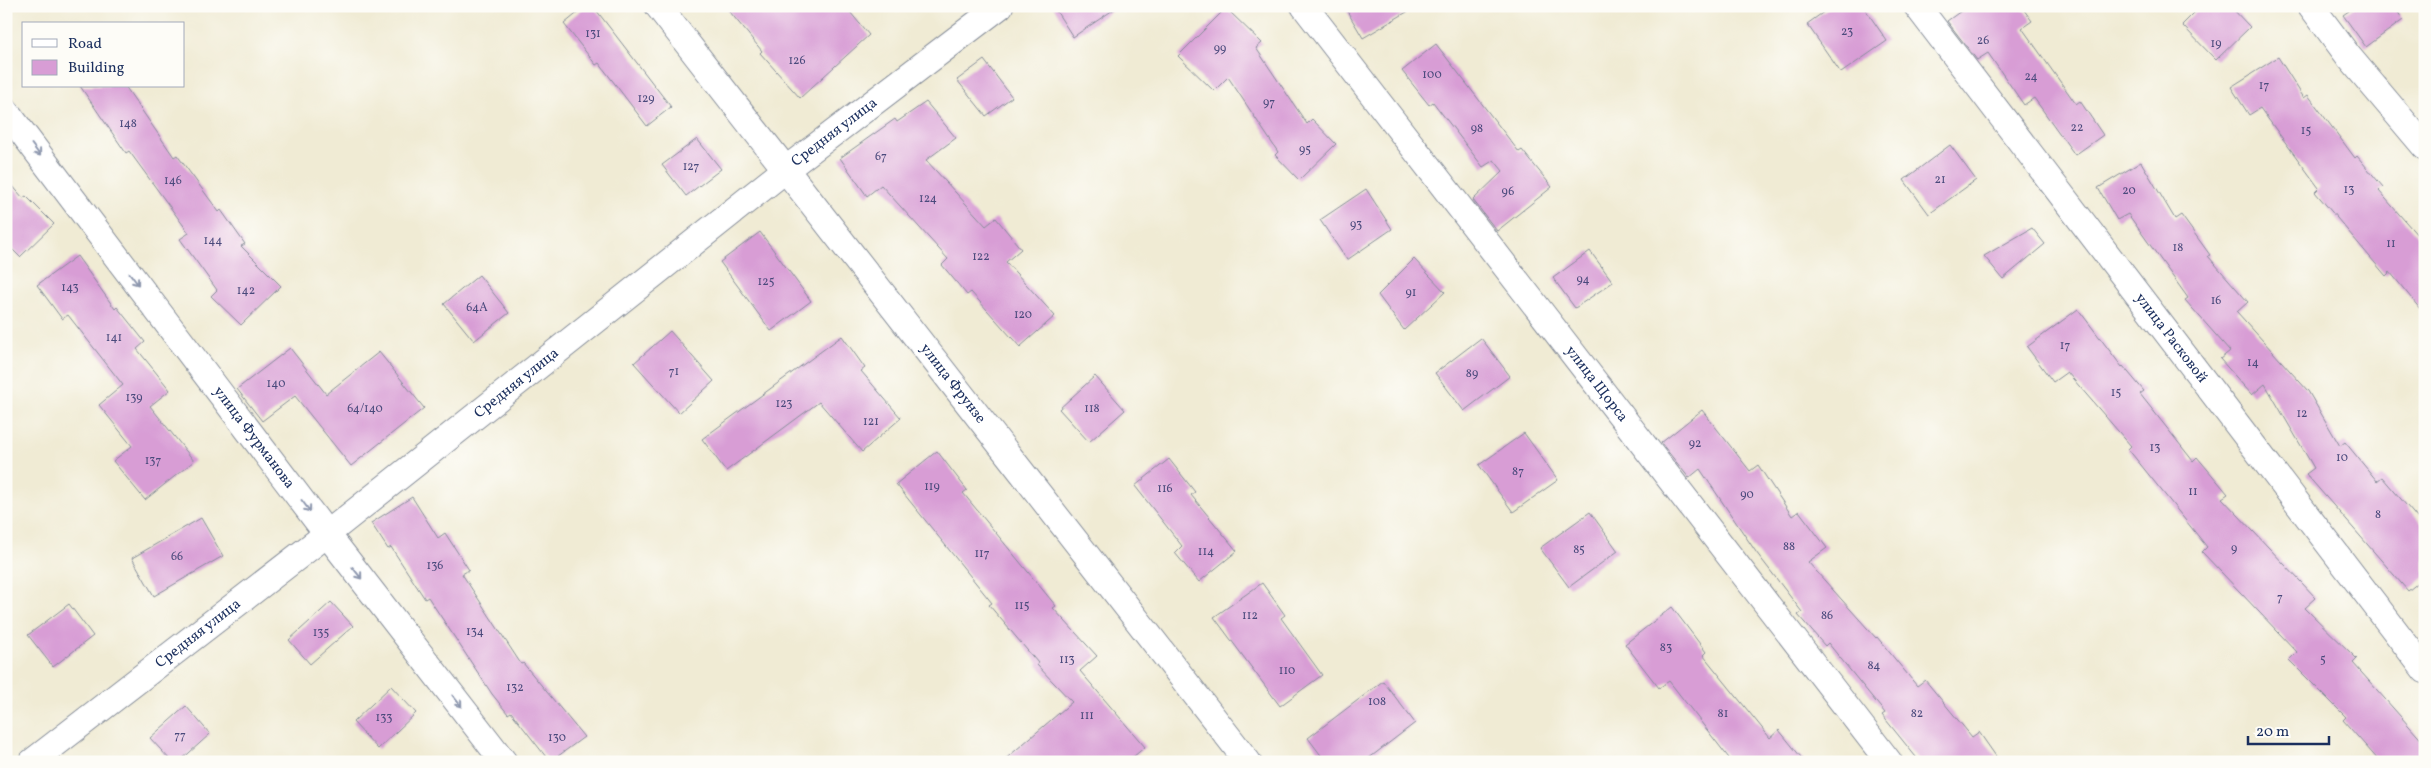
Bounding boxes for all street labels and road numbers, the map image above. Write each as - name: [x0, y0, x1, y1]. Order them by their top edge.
- street label: Средняя улица: [787, 93, 882, 172]
- street label: улица Расковой: [2130, 289, 2212, 387]
- street label: улица Фрунзе: [915, 339, 991, 428]
- street label: улица Щорса: [1560, 341, 1633, 427]
- street label: Средняя улица: [470, 343, 564, 424]
- street label: улица Фурманова: [208, 382, 300, 493]
- street label: Средняя улица: [151, 594, 245, 673]

